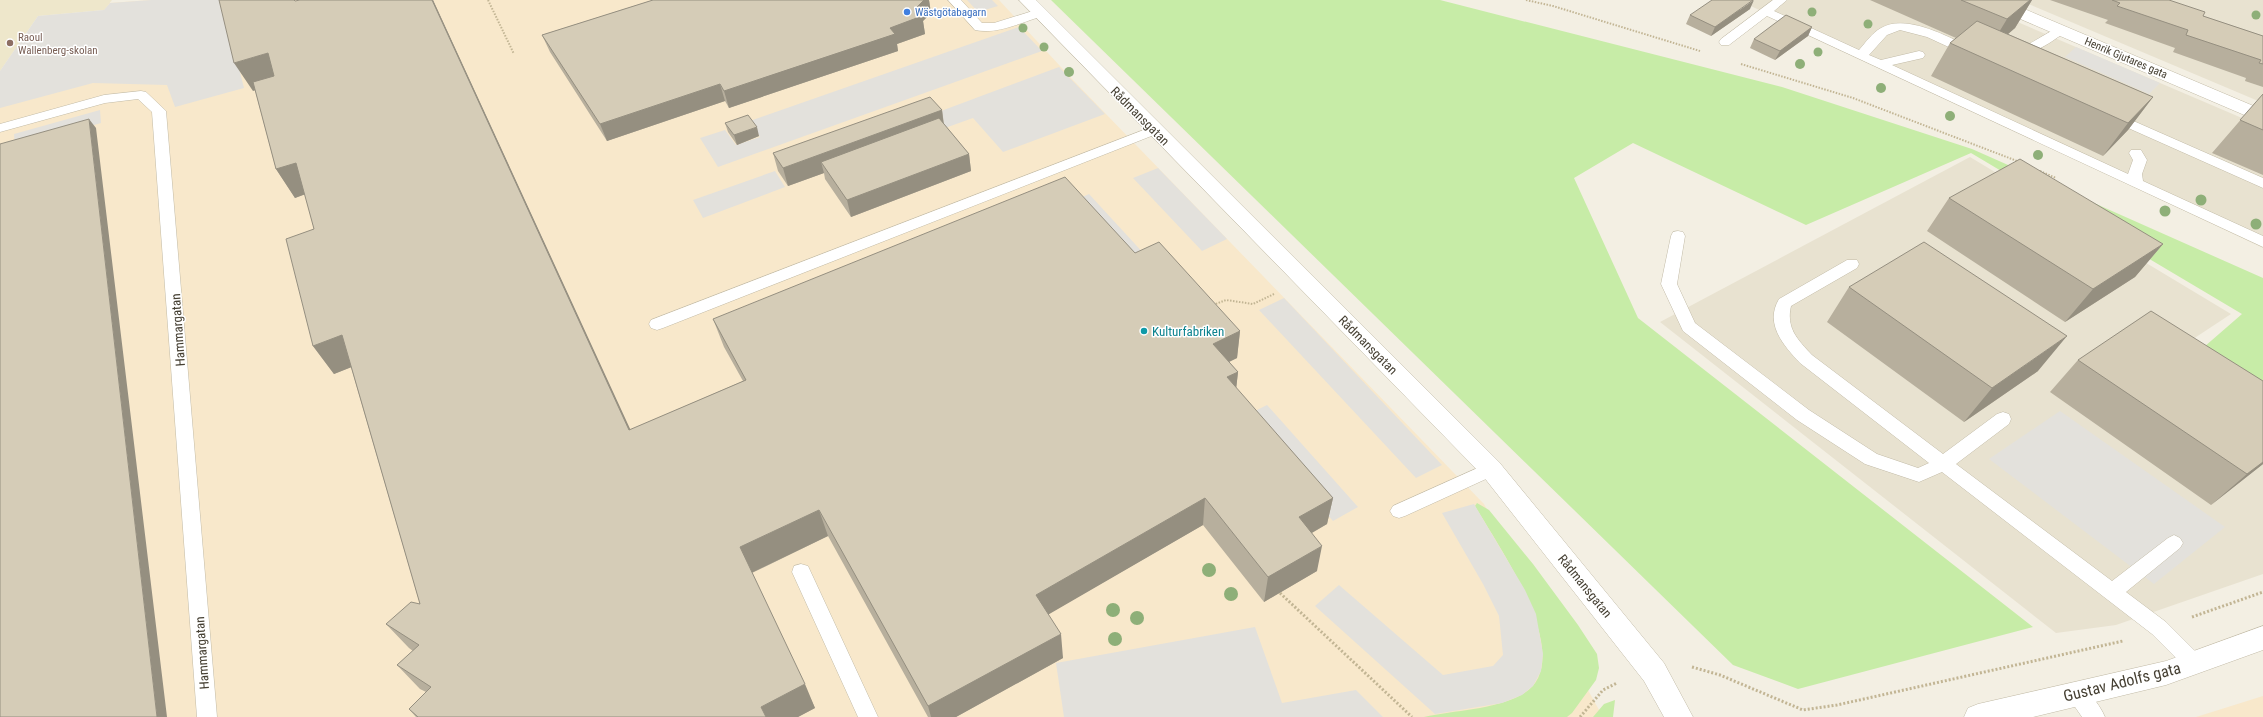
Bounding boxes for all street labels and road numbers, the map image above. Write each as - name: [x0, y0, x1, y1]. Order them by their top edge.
- street label: Henrik Gjutares gata: [2083, 35, 2169, 81]
- street label: Rådmansgatan: [1108, 84, 1172, 148]
- street label: Hammargatan: [168, 293, 188, 367]
- street label: Rådmansgatan: [1336, 313, 1400, 377]
- street label: Rådmansgatan: [1555, 551, 1615, 621]
- street label: Hammargatan: [192, 616, 212, 690]
- street label: Gustav Adolfs gata: [2061, 658, 2183, 706]

